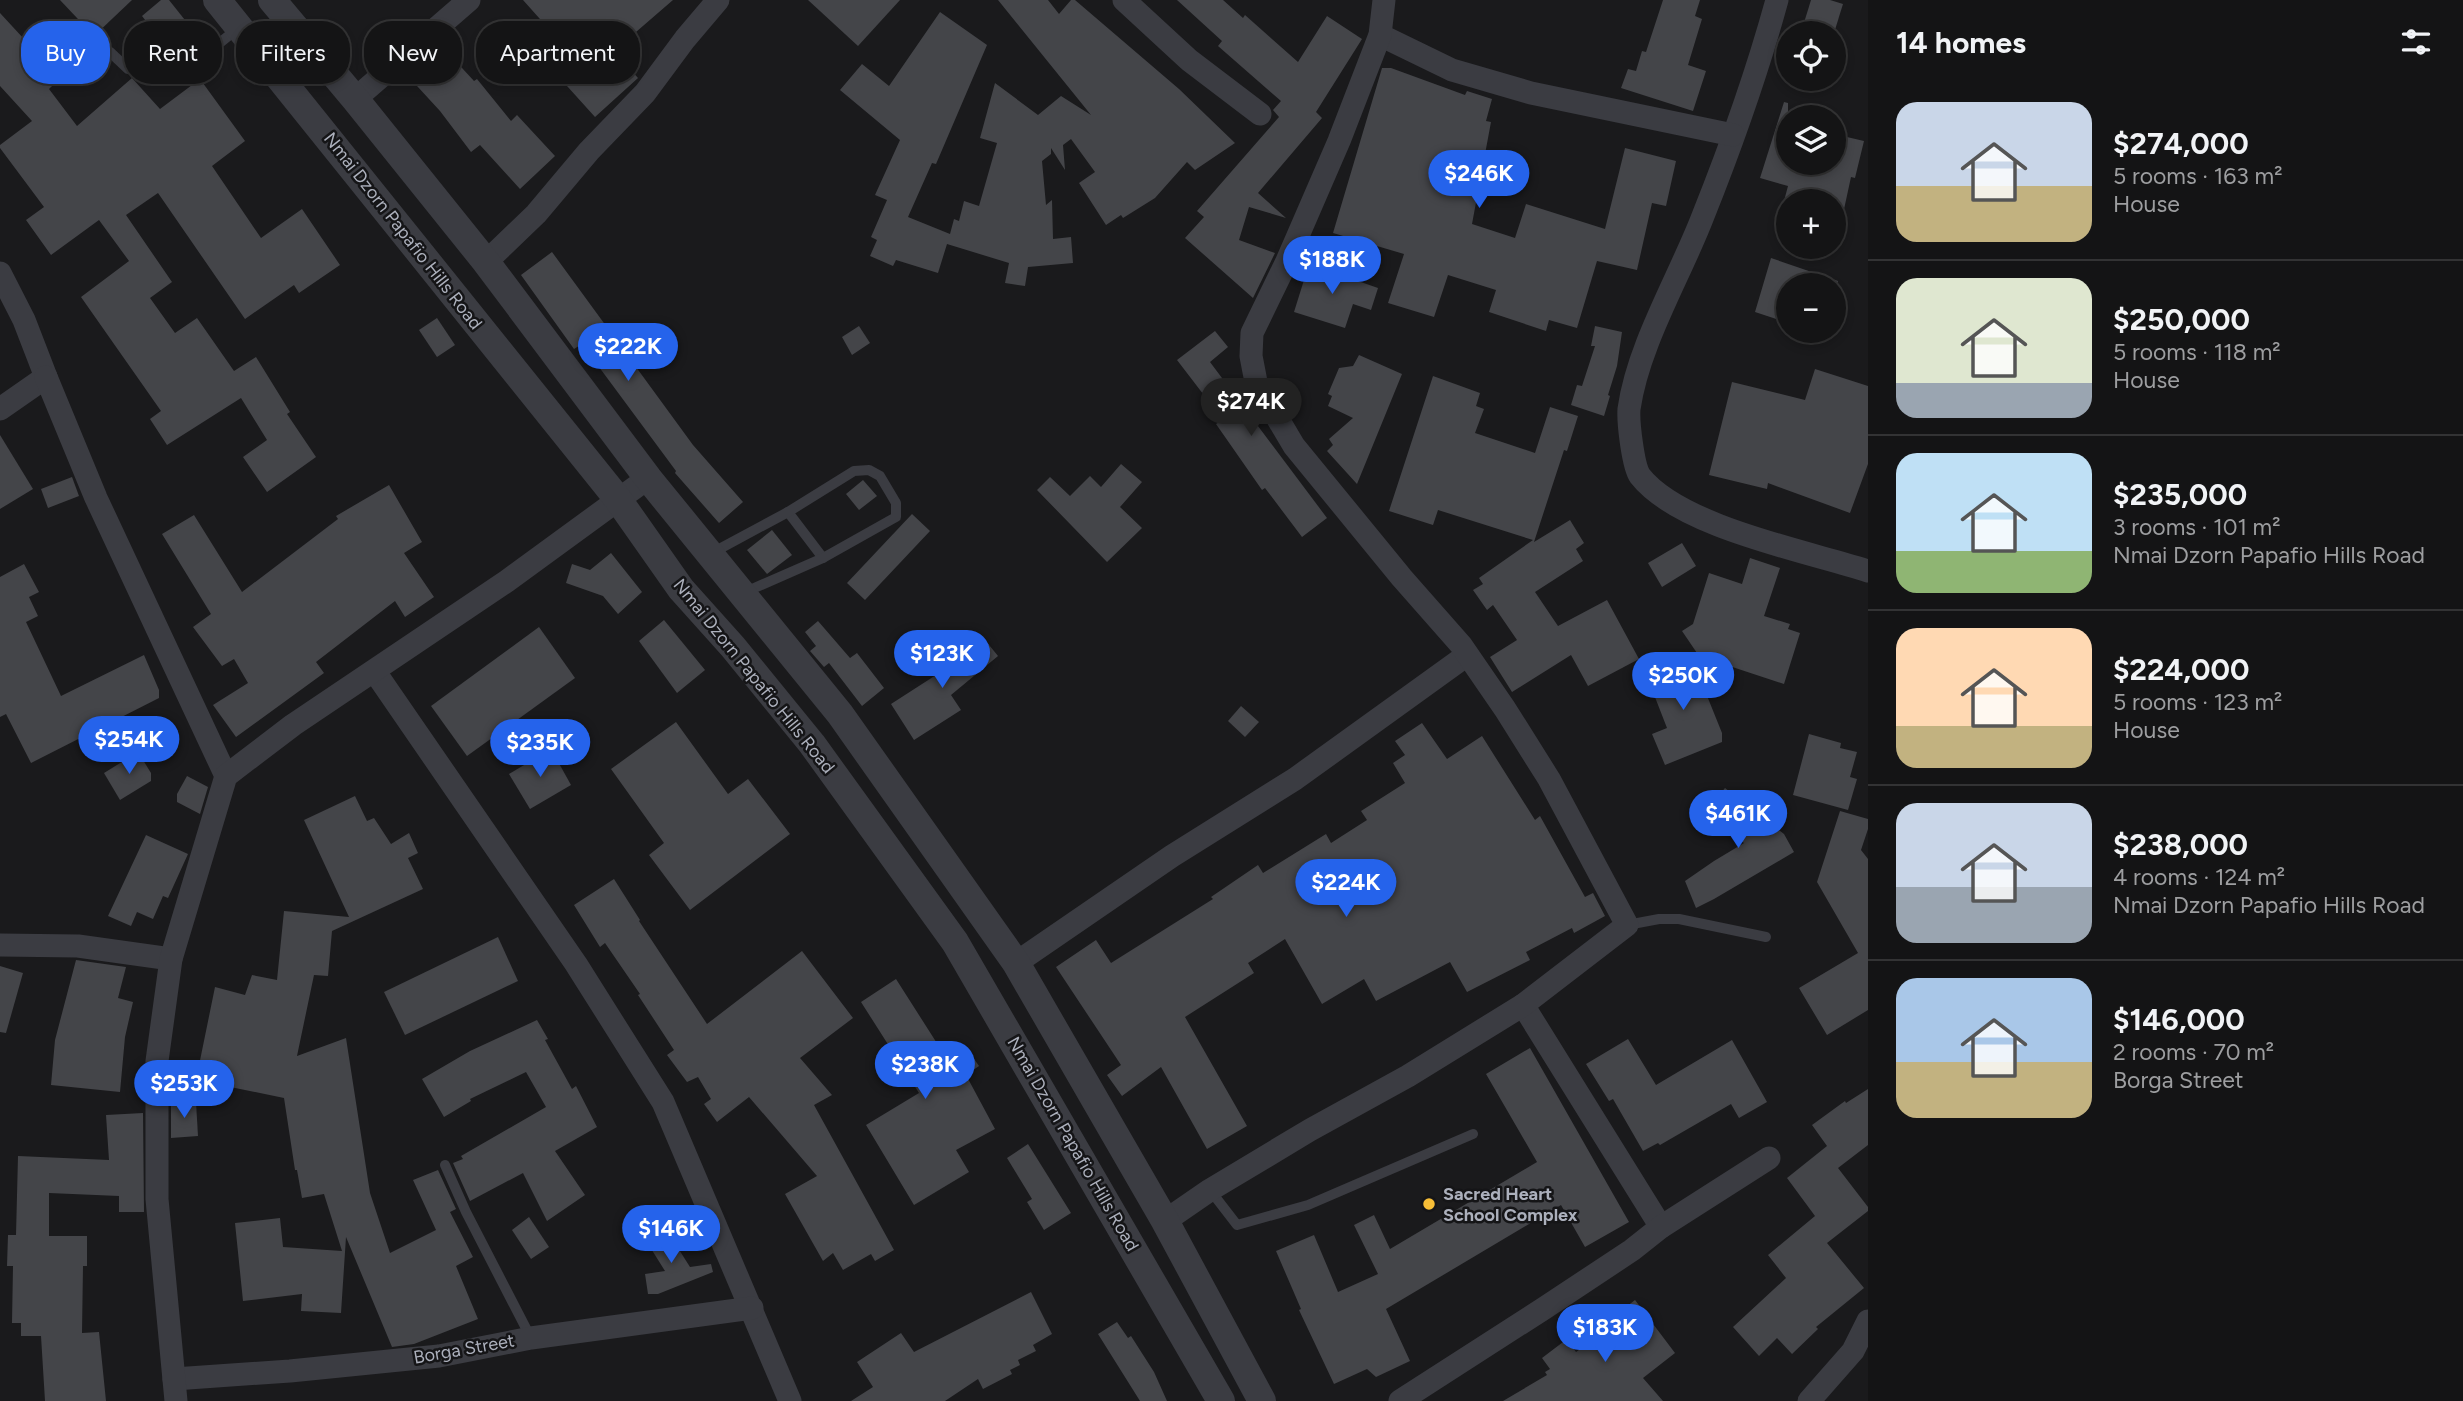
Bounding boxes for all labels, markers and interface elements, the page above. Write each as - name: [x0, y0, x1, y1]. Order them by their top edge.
- chip: Buy: [21, 21, 110, 84]
- chip: Rent: [124, 21, 222, 84]
- chip: Filters: [236, 21, 350, 84]
- chip: New: [364, 21, 462, 84]
- chip: Apartment: [476, 21, 640, 84]
- map controls: [1776, 21, 1846, 343]
- button: locate: [1776, 21, 1846, 91]
- icon: filters: [2397, 23, 2435, 61]
- text: 14 homes: [1896, 24, 2026, 61]
- button: layers: [1776, 105, 1846, 175]
- text: $274,000: [2113, 125, 2249, 162]
- street label: Nmai Dzorn Papafio Hills Road: [319, 128, 487, 334]
- icon: home: [1952, 130, 2036, 214]
- pin: $246K: [1430, 150, 1528, 210]
- text: $246K: [1444, 159, 1514, 187]
- text: 5 rooms · 163 m²: [2113, 162, 2282, 190]
- button: +: [1776, 189, 1846, 259]
- text: House: [2113, 190, 2180, 218]
- pin: $188K: [1283, 236, 1381, 296]
- text: $188K: [1299, 245, 1365, 273]
- button: −: [1776, 273, 1846, 343]
- text: $250,000: [2113, 301, 2250, 338]
- icon: home: [1952, 306, 2036, 390]
- pin: $222K: [579, 324, 677, 383]
- text: $222K: [594, 332, 662, 360]
- text: 5 rooms · 118 m²: [2113, 338, 2281, 366]
- text: House: [2113, 366, 2180, 394]
- pin: $274K: [1202, 378, 1300, 438]
- text: $274K: [1217, 387, 1285, 415]
- text: $235,000: [2113, 476, 2247, 513]
- icon: home: [1952, 481, 2036, 565]
- text: 3 rooms · 101 m²: [2113, 513, 2280, 541]
- text: Nmai Dzorn Papafio Hills Road: [2113, 541, 2425, 569]
- street label: Nmai Dzorn Papafio Hills Road: [669, 574, 839, 778]
- pin: $123K: [893, 630, 991, 690]
- text: $123K: [910, 639, 974, 667]
- text: $224,000: [2113, 651, 2249, 688]
- pin: $250K: [1634, 652, 1732, 712]
- icon: home: [1952, 656, 2036, 740]
- text: $250K: [1648, 661, 1718, 689]
- text: 5 rooms · 123 m²: [2113, 688, 2282, 716]
- pin: $254K: [80, 716, 178, 776]
- text: House: [2113, 716, 2180, 744]
- pin: $235K: [491, 720, 589, 779]
- text: $254K: [94, 725, 164, 753]
- text: $235K: [506, 728, 574, 756]
- pin: $461K: [1689, 790, 1787, 850]
- text: $461K: [1705, 799, 1771, 827]
- text: $238,000: [2113, 826, 2248, 863]
- icon: home: [1952, 831, 2036, 915]
- pin: $224K: [1297, 860, 1395, 919]
- text: 4 rooms · 124 m²: [2113, 863, 2285, 891]
- text: $224K: [1311, 868, 1381, 896]
- text: Nmai Dzorn Papafio Hills Road: [2113, 891, 2425, 919]
- text: $146,000: [2113, 1001, 2245, 1038]
- icon: home: [1952, 1006, 2036, 1090]
- street label: Nmai Dzorn Papafio Hills Road: [1002, 1033, 1144, 1255]
- text: 2 rooms · 70 m²: [2113, 1038, 2274, 1066]
- pin: $238K: [876, 1042, 974, 1101]
- text: $238K: [891, 1050, 959, 1078]
- pin: $253K: [135, 1060, 233, 1120]
- text: Borga Street: [2113, 1066, 2243, 1094]
- text: $253K: [150, 1069, 218, 1097]
- place label: Sacred Heart School Complex: [1443, 1183, 1578, 1226]
- marker: Sacred Heart School Complex: [1421, 1196, 1437, 1212]
- pin: $146K: [622, 1206, 720, 1265]
- text: $146K: [638, 1214, 704, 1242]
- pin: $183K: [1556, 1304, 1654, 1364]
- text: $183K: [1573, 1313, 1637, 1341]
- street label: Borga Street: [412, 1329, 516, 1369]

